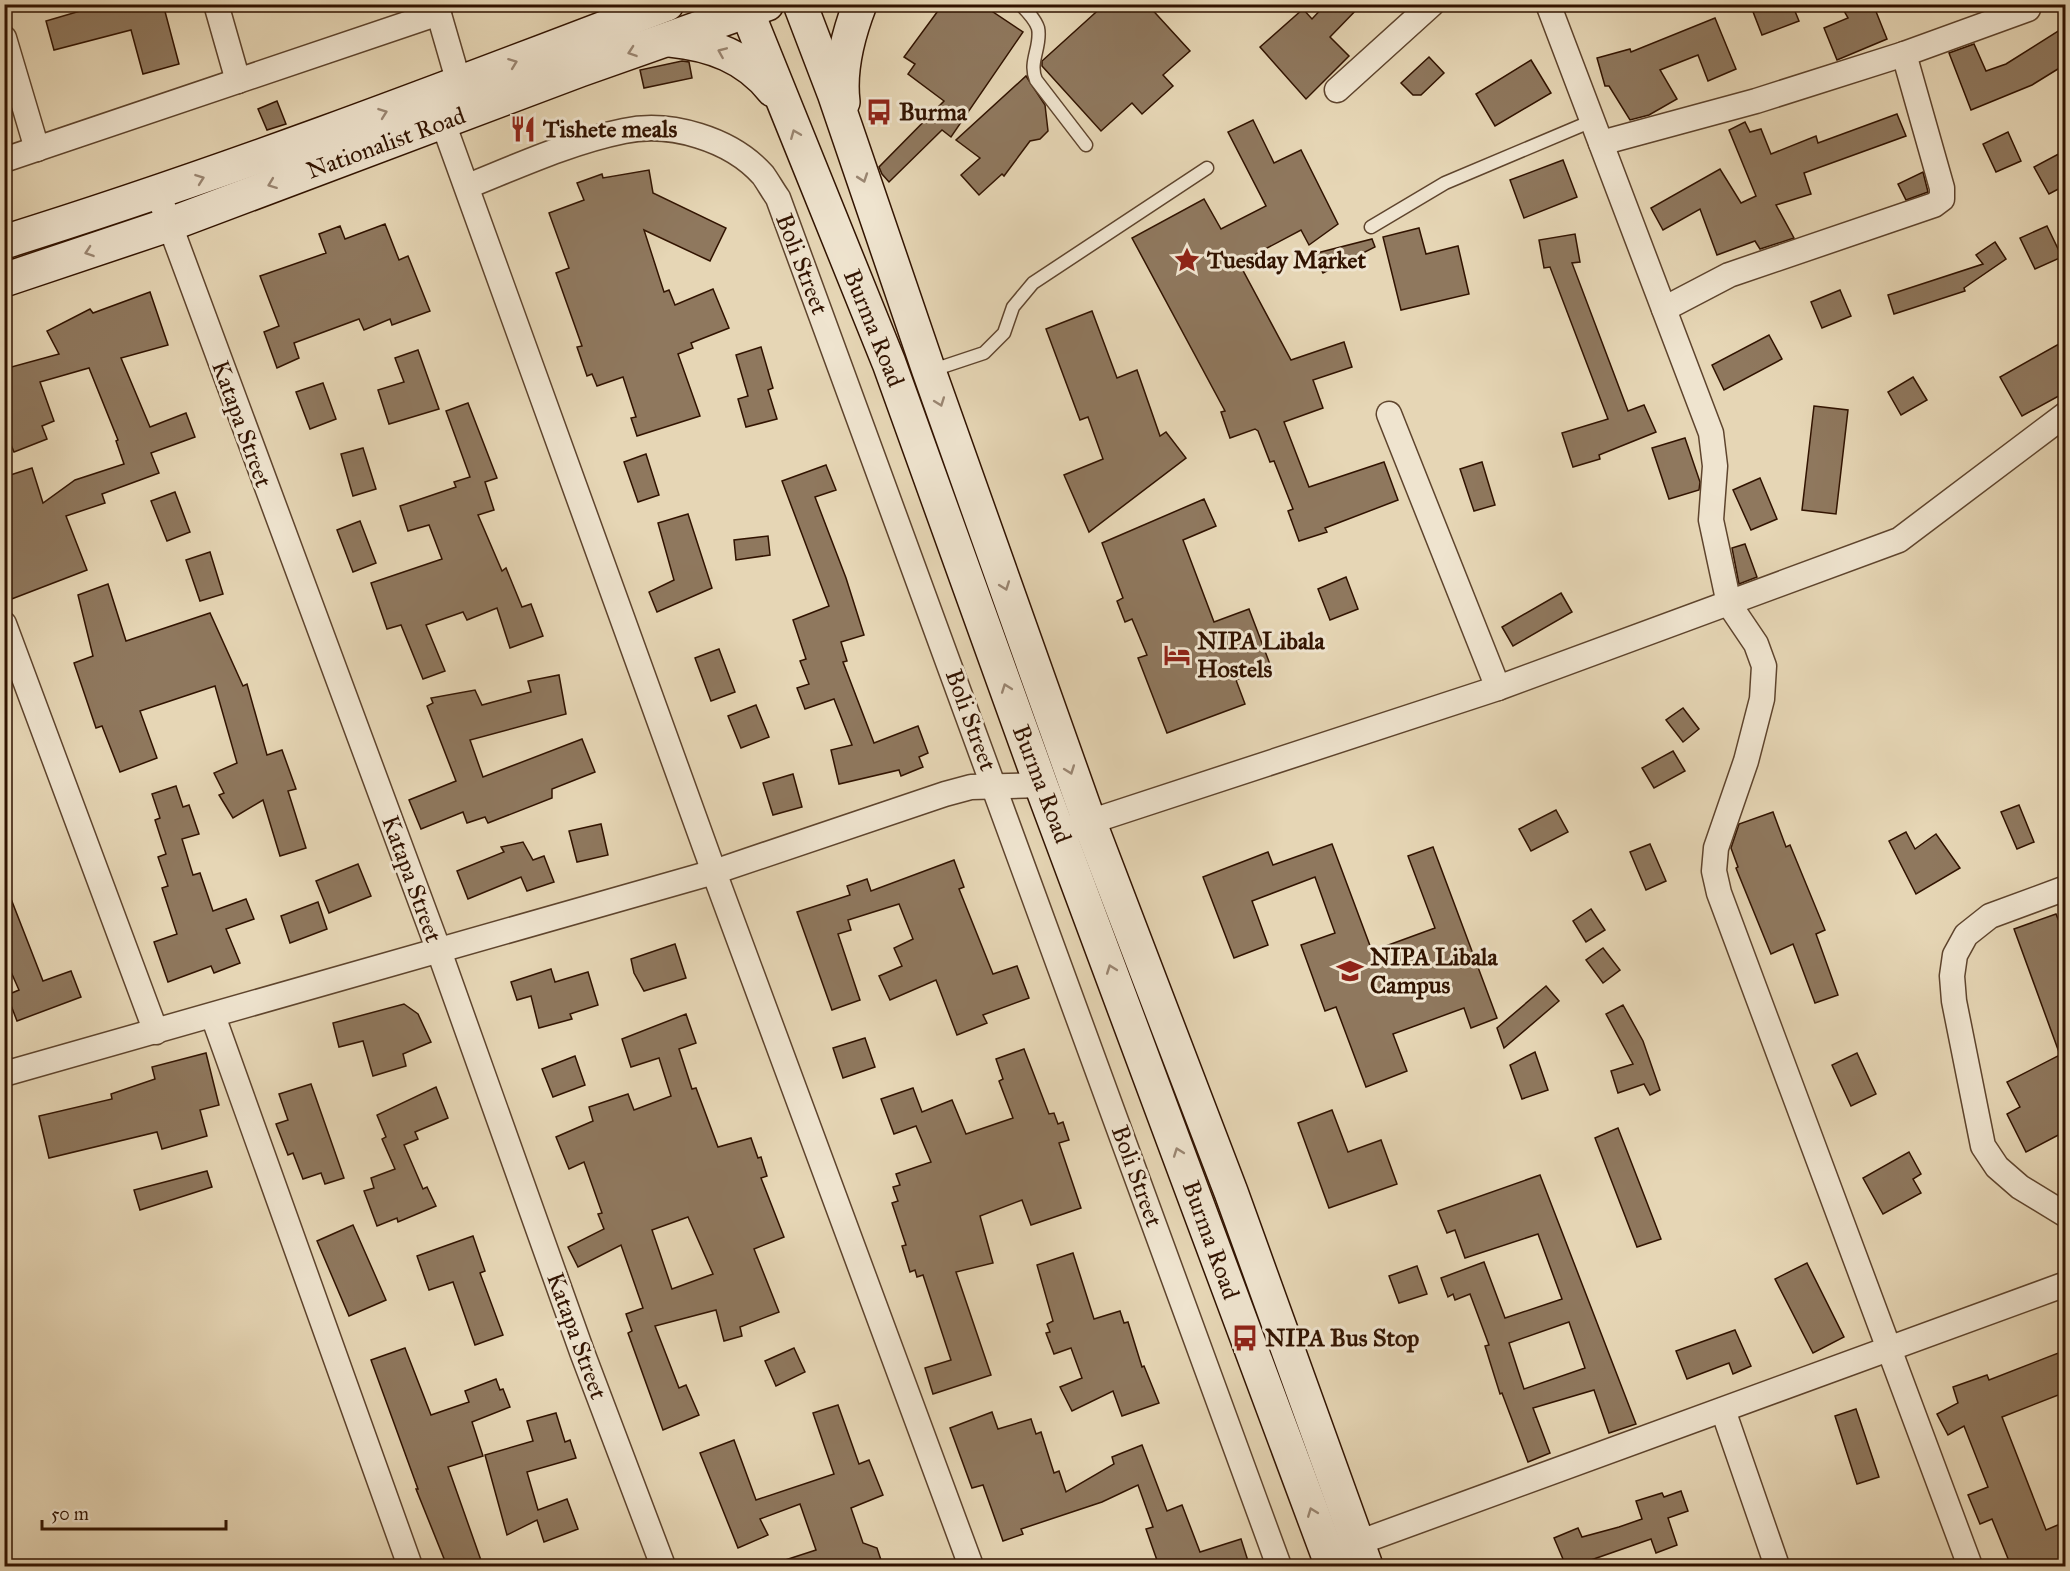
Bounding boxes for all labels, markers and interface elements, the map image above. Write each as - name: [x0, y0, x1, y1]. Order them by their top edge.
- one-way arrow: [627, 45, 638, 58]
- one-way arrow: [717, 47, 728, 59]
- one-way arrow: [507, 58, 518, 70]
- bus stop icon: Burma: [864, 97, 894, 127]
- place label: Burma: [899, 97, 968, 127]
- street label: Nationalist Road: [302, 100, 470, 186]
- one-way arrow: [378, 107, 388, 120]
- restaurant icon: Tishete meals: [508, 114, 538, 144]
- place label: Tishete meals: [542, 114, 677, 144]
- one-way arrow: [790, 129, 802, 140]
- one-way arrow: [855, 172, 868, 183]
- one-way arrow: [194, 173, 205, 186]
- one-way arrow: [267, 177, 278, 189]
- street label: Boli Street: [769, 209, 835, 319]
- one-way arrow: [84, 244, 95, 257]
- place icon: Tuesday Market: [1172, 245, 1202, 275]
- place label: Tuesday Market: [1206, 245, 1367, 275]
- street label: Burma Road: [837, 265, 911, 391]
- street label: Katapa Street: [205, 356, 279, 492]
- one-way arrow: [932, 396, 945, 407]
- one-way arrow: [997, 580, 1010, 591]
- place label: NIPA Libala Hostels: [1197, 626, 1326, 684]
- hotel icon: NIPA Libala Hostels: [1162, 640, 1192, 670]
- street label: Boli Street: [939, 665, 1003, 775]
- one-way arrow: [1000, 683, 1013, 694]
- street label: Burma Road: [1006, 721, 1078, 847]
- one-way arrow: [1063, 764, 1076, 774]
- street label: Katapa Street: [375, 811, 449, 947]
- place label: NIPA Libala Campus: [1370, 942, 1499, 1000]
- school or university icon: NIPA Libala Campus: [1335, 956, 1365, 986]
- one-way arrow: [1105, 964, 1118, 975]
- street label: Boli Street: [1105, 1121, 1169, 1231]
- one-way arrow: [1173, 1147, 1185, 1158]
- street label: Burma Road: [1176, 1176, 1246, 1304]
- street label: Katapa Street: [540, 1268, 614, 1404]
- bus stop icon: NIPA Bus Stop: [1230, 1323, 1260, 1353]
- place label: NIPA Bus Stop: [1265, 1323, 1419, 1353]
- scale bar: [42, 1493, 226, 1531]
- text: 50 m: [51, 1503, 89, 1525]
- one-way arrow: [1306, 1507, 1319, 1518]

